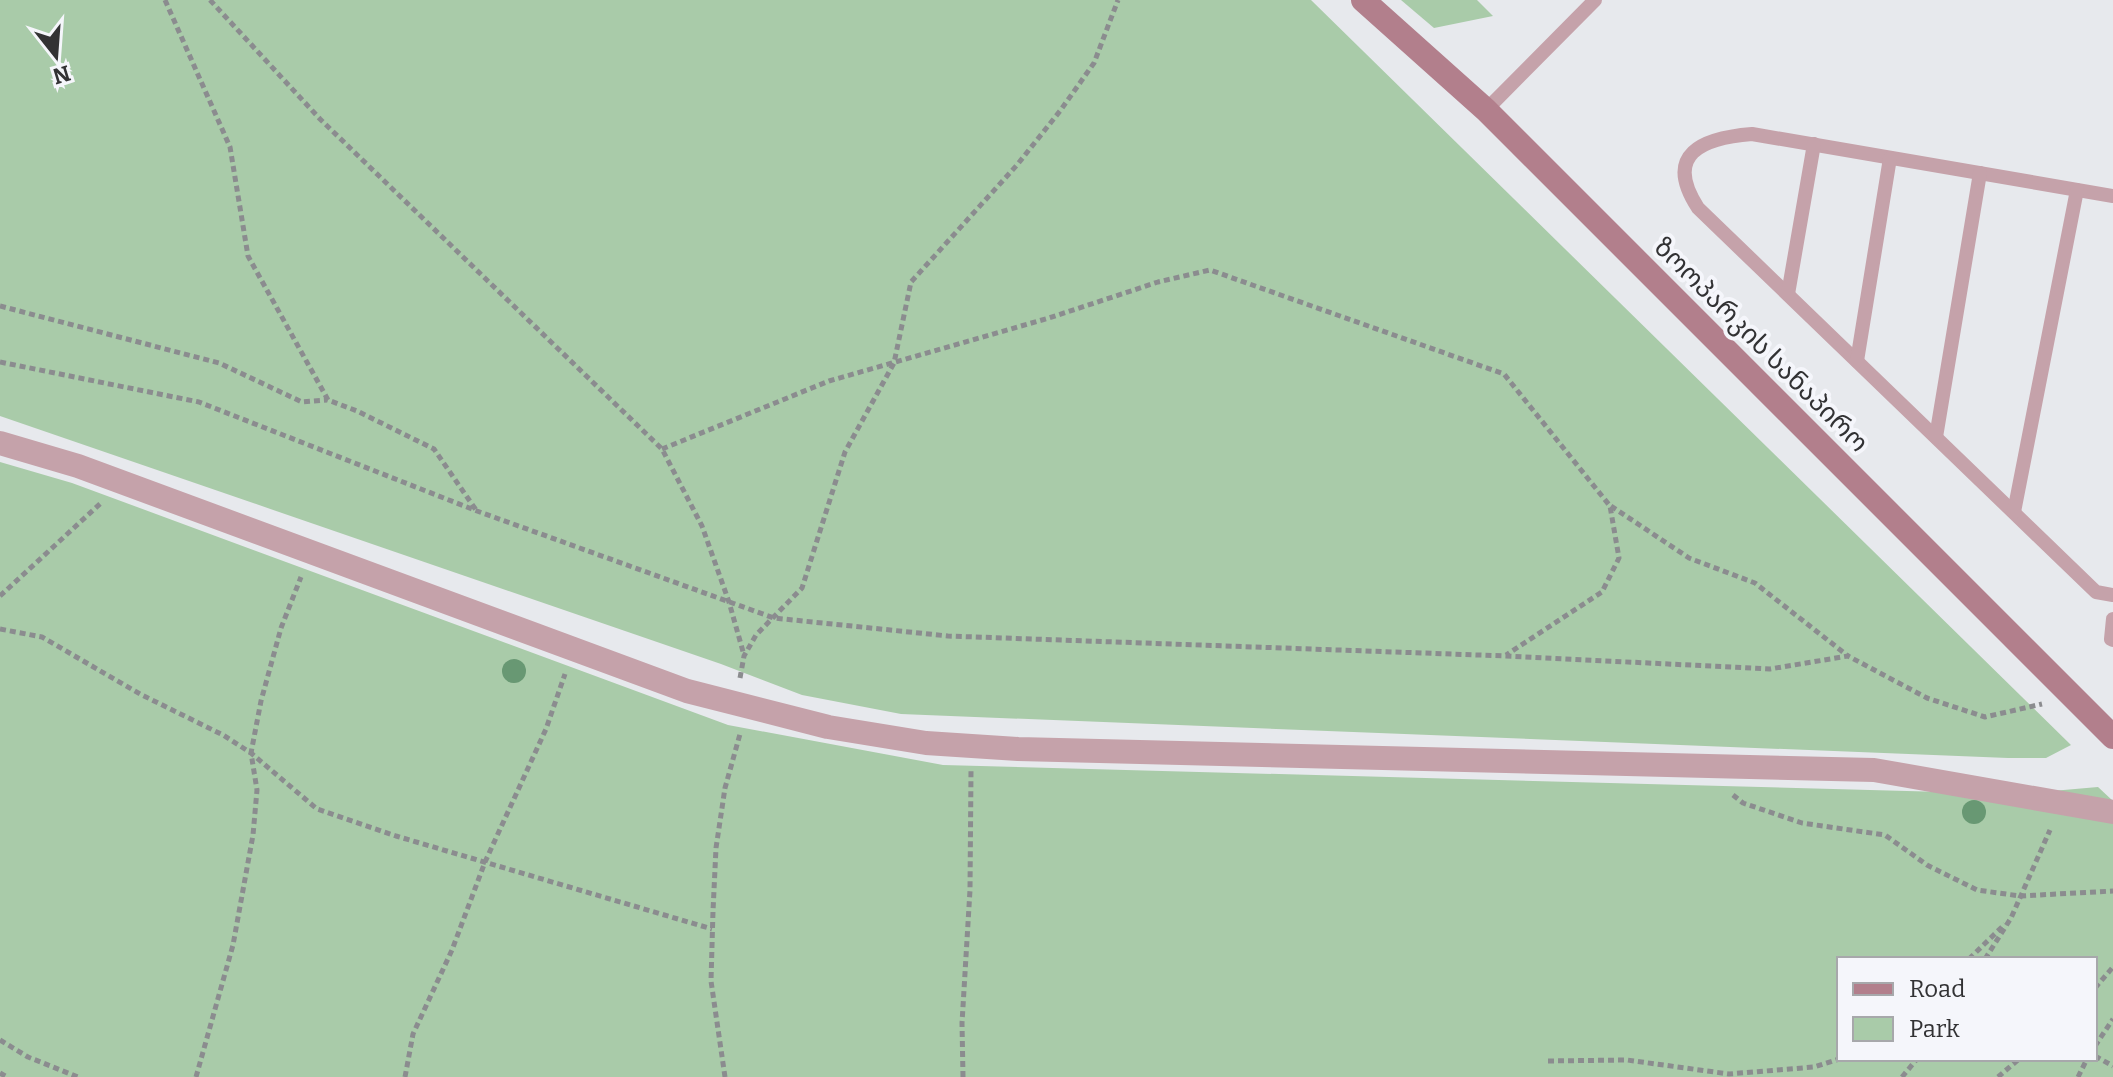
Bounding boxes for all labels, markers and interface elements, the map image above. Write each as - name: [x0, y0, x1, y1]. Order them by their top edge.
- north arrow: [16, 16, 96, 96]
- text: N: [50, 59, 74, 90]
- street label: ზოოპარკის სანაპირო: [1647, 231, 1875, 459]
- legend: [1837, 957, 2097, 1061]
- text: Road: [1909, 975, 1965, 1003]
- text: Park: [1909, 1015, 1960, 1043]

